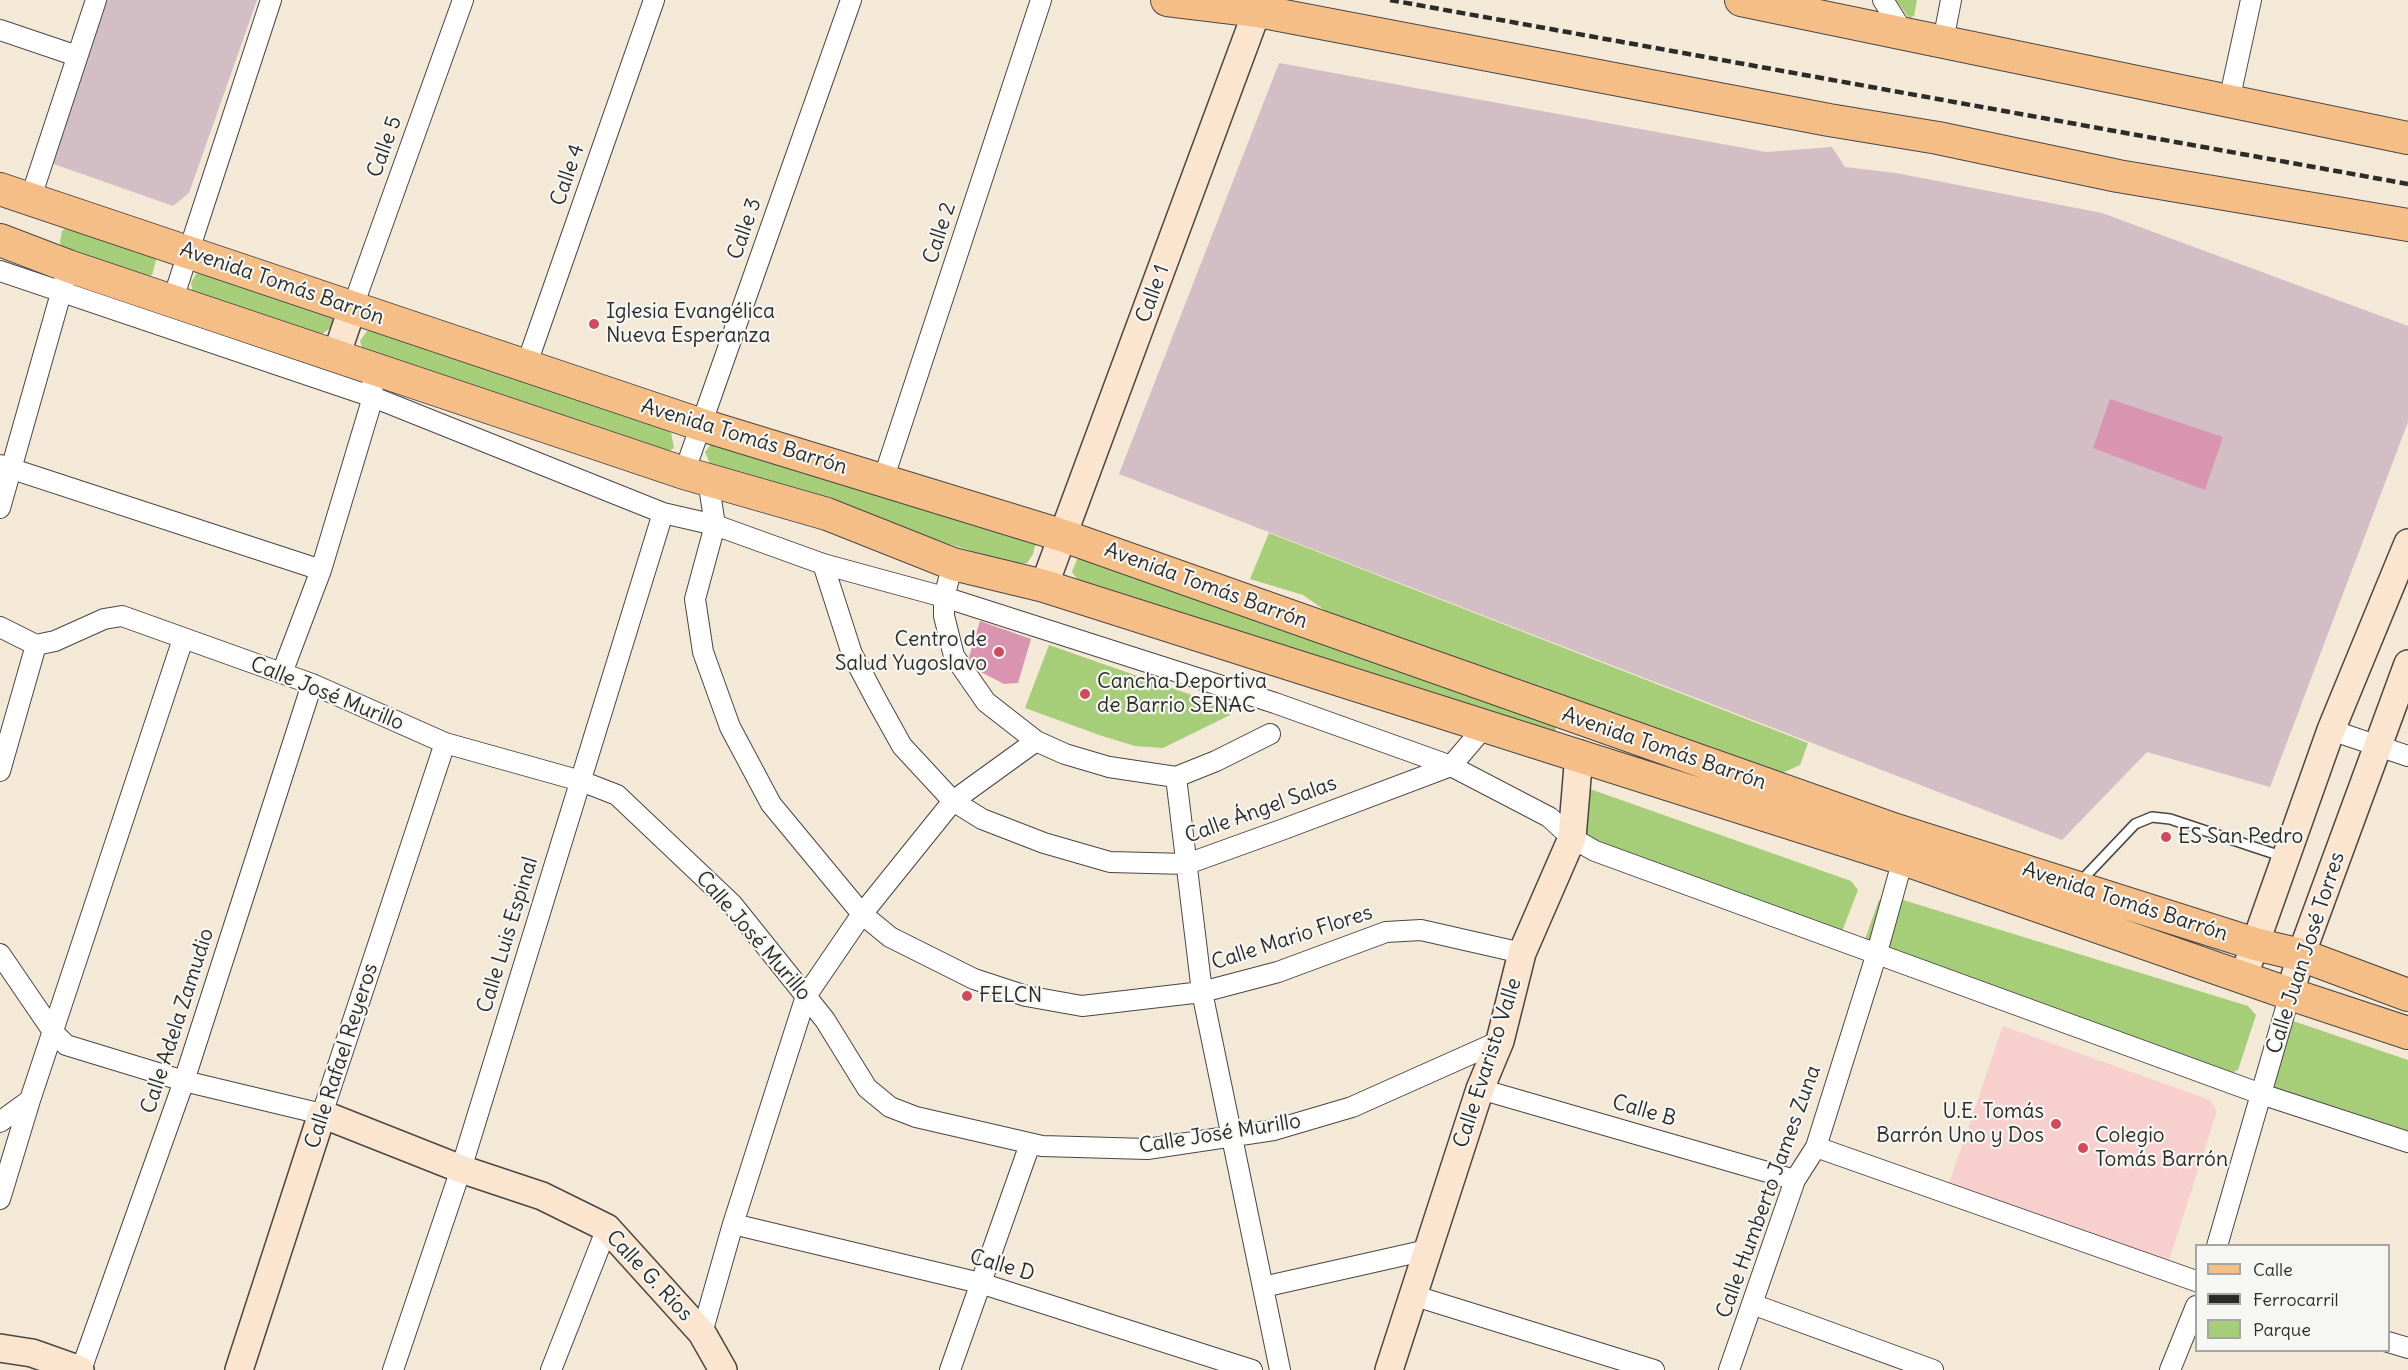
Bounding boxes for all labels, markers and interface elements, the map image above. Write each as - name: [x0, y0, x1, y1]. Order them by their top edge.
- street label: Calle 5: [362, 113, 408, 181]
- street label: Calle 4: [546, 141, 590, 209]
- street label: Calle 3: [723, 195, 767, 263]
- street label: Calle 2: [918, 199, 962, 267]
- street label: Avenida Tomás Barrón: [177, 237, 387, 331]
- street label: Calle 1: [1131, 262, 1175, 326]
- place label: Iglesia Evangélica Nueva Esperanza: [606, 299, 775, 349]
- marker: Iglesia Evangélica Nueva Esperanza: [587, 317, 601, 331]
- street label: Avenida Tomás Barrón: [638, 394, 850, 480]
- street label: Avenida Tomás Barrón: [1101, 538, 1311, 634]
- place label: Centro de Salud Yugoslavo: [835, 627, 987, 677]
- marker: Centro de Salud Yugoslavo: [992, 645, 1006, 659]
- street label: Calle José Murillo: [247, 652, 407, 736]
- place label: Cancha Deportiva de Barrio SENAC: [1097, 669, 1267, 719]
- marker: Cancha Deportiva de Barrio SENAC: [1078, 687, 1092, 701]
- street label: Avenida Tomás Barrón: [1559, 702, 1769, 796]
- street label: Calle Ángel Salas: [1182, 771, 1340, 849]
- place label: ES San Pedro: [2178, 824, 2303, 850]
- marker: ES San Pedro: [2159, 830, 2173, 844]
- street label: Calle Juan José Torres: [2262, 849, 2350, 1057]
- street label: Calle Luis Espinal: [472, 854, 544, 1016]
- street label: Avenida Tomás Barrón: [2019, 857, 2231, 947]
- street label: Calle José Murillo: [690, 866, 816, 1006]
- street label: Calle Mario Flores: [1208, 900, 1376, 976]
- street label: Calle Adela Zamudio: [136, 925, 220, 1117]
- street label: Calle Rafael Reyeros: [300, 960, 384, 1152]
- street label: Calle Evaristo Valle: [1449, 975, 1527, 1151]
- place label: FELCN: [979, 983, 1042, 1009]
- marker: FELCN: [960, 989, 974, 1003]
- street label: Calle Humberto James Zuna: [1711, 1062, 1827, 1322]
- street label: Calle B: [1609, 1090, 1679, 1132]
- place label: U.E. Tomás Barrón Uno y Dos: [1876, 1099, 2044, 1149]
- street label: Calle José Murillo: [1137, 1109, 1303, 1159]
- marker: U.E. Tomás Barrón Uno y Dos: [2049, 1117, 2063, 1131]
- place label: Colegio Tomás Barrón: [2095, 1123, 2228, 1173]
- marker: Colegio Tomás Barrón: [2076, 1141, 2090, 1155]
- street label: Calle G. Ríos: [600, 1225, 698, 1327]
- legend: [2195, 1244, 2390, 1352]
- street label: Calle D: [967, 1245, 1037, 1287]
- text: Calle: [2253, 1258, 2293, 1281]
- text: Ferrocarril: [2253, 1288, 2339, 1311]
- text: Parque: [2253, 1318, 2311, 1341]

